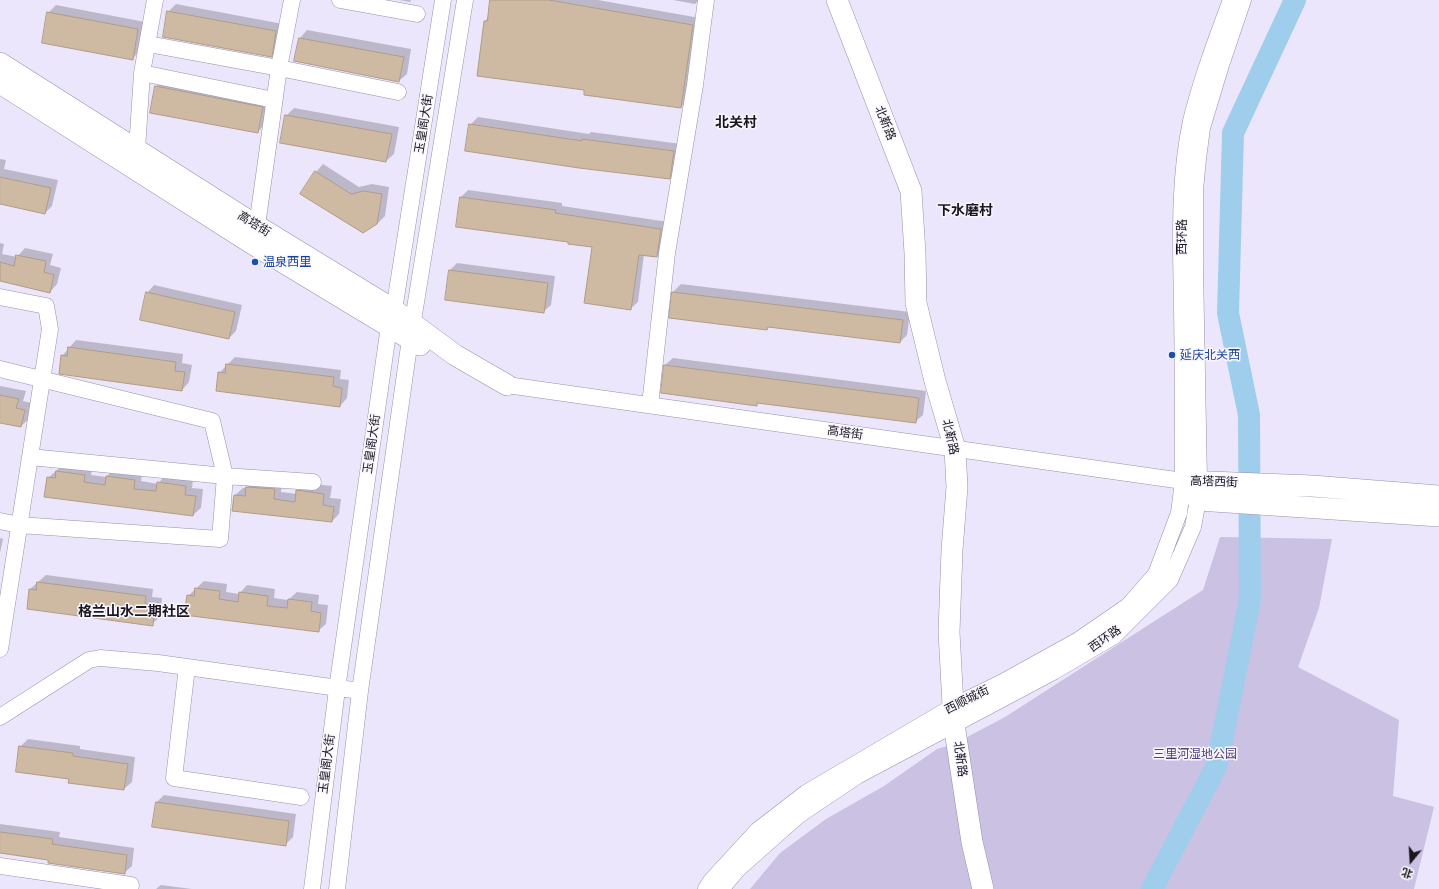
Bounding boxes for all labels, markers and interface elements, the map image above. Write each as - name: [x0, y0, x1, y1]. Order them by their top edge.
- street label: 玉皇阁大街: [412, 93, 436, 155]
- street label: 北靳路: [872, 104, 898, 142]
- district label: 北关村: [715, 115, 757, 131]
- district label: 下水磨村: [937, 203, 993, 219]
- street label: 高塔街: [235, 208, 273, 240]
- street label: 西环路: [1175, 219, 1189, 255]
- place label: 温泉西里: [263, 255, 311, 269]
- marker: 温泉西里: [250, 257, 260, 267]
- place label: 延庆北关西: [1180, 348, 1240, 362]
- marker: 延庆北关西: [1167, 350, 1177, 360]
- street label: 玉皇阁大街: [361, 413, 383, 475]
- street label: 北靳路: [939, 418, 961, 456]
- street label: 高塔街: [826, 423, 864, 443]
- street label: 高塔西街: [1190, 474, 1238, 490]
- district label: 格兰山水二期社区: [78, 604, 190, 620]
- street label: 西环路: [1086, 623, 1124, 655]
- street label: 西顺城街: [942, 683, 992, 717]
- street label: 玉皇阁大街: [316, 733, 338, 795]
- street label: 北靳路: [950, 740, 970, 778]
- park label: 三里河湿地公园: [1153, 747, 1237, 761]
- north arrow: [1391, 841, 1431, 881]
- text: 北: [1400, 865, 1414, 881]

